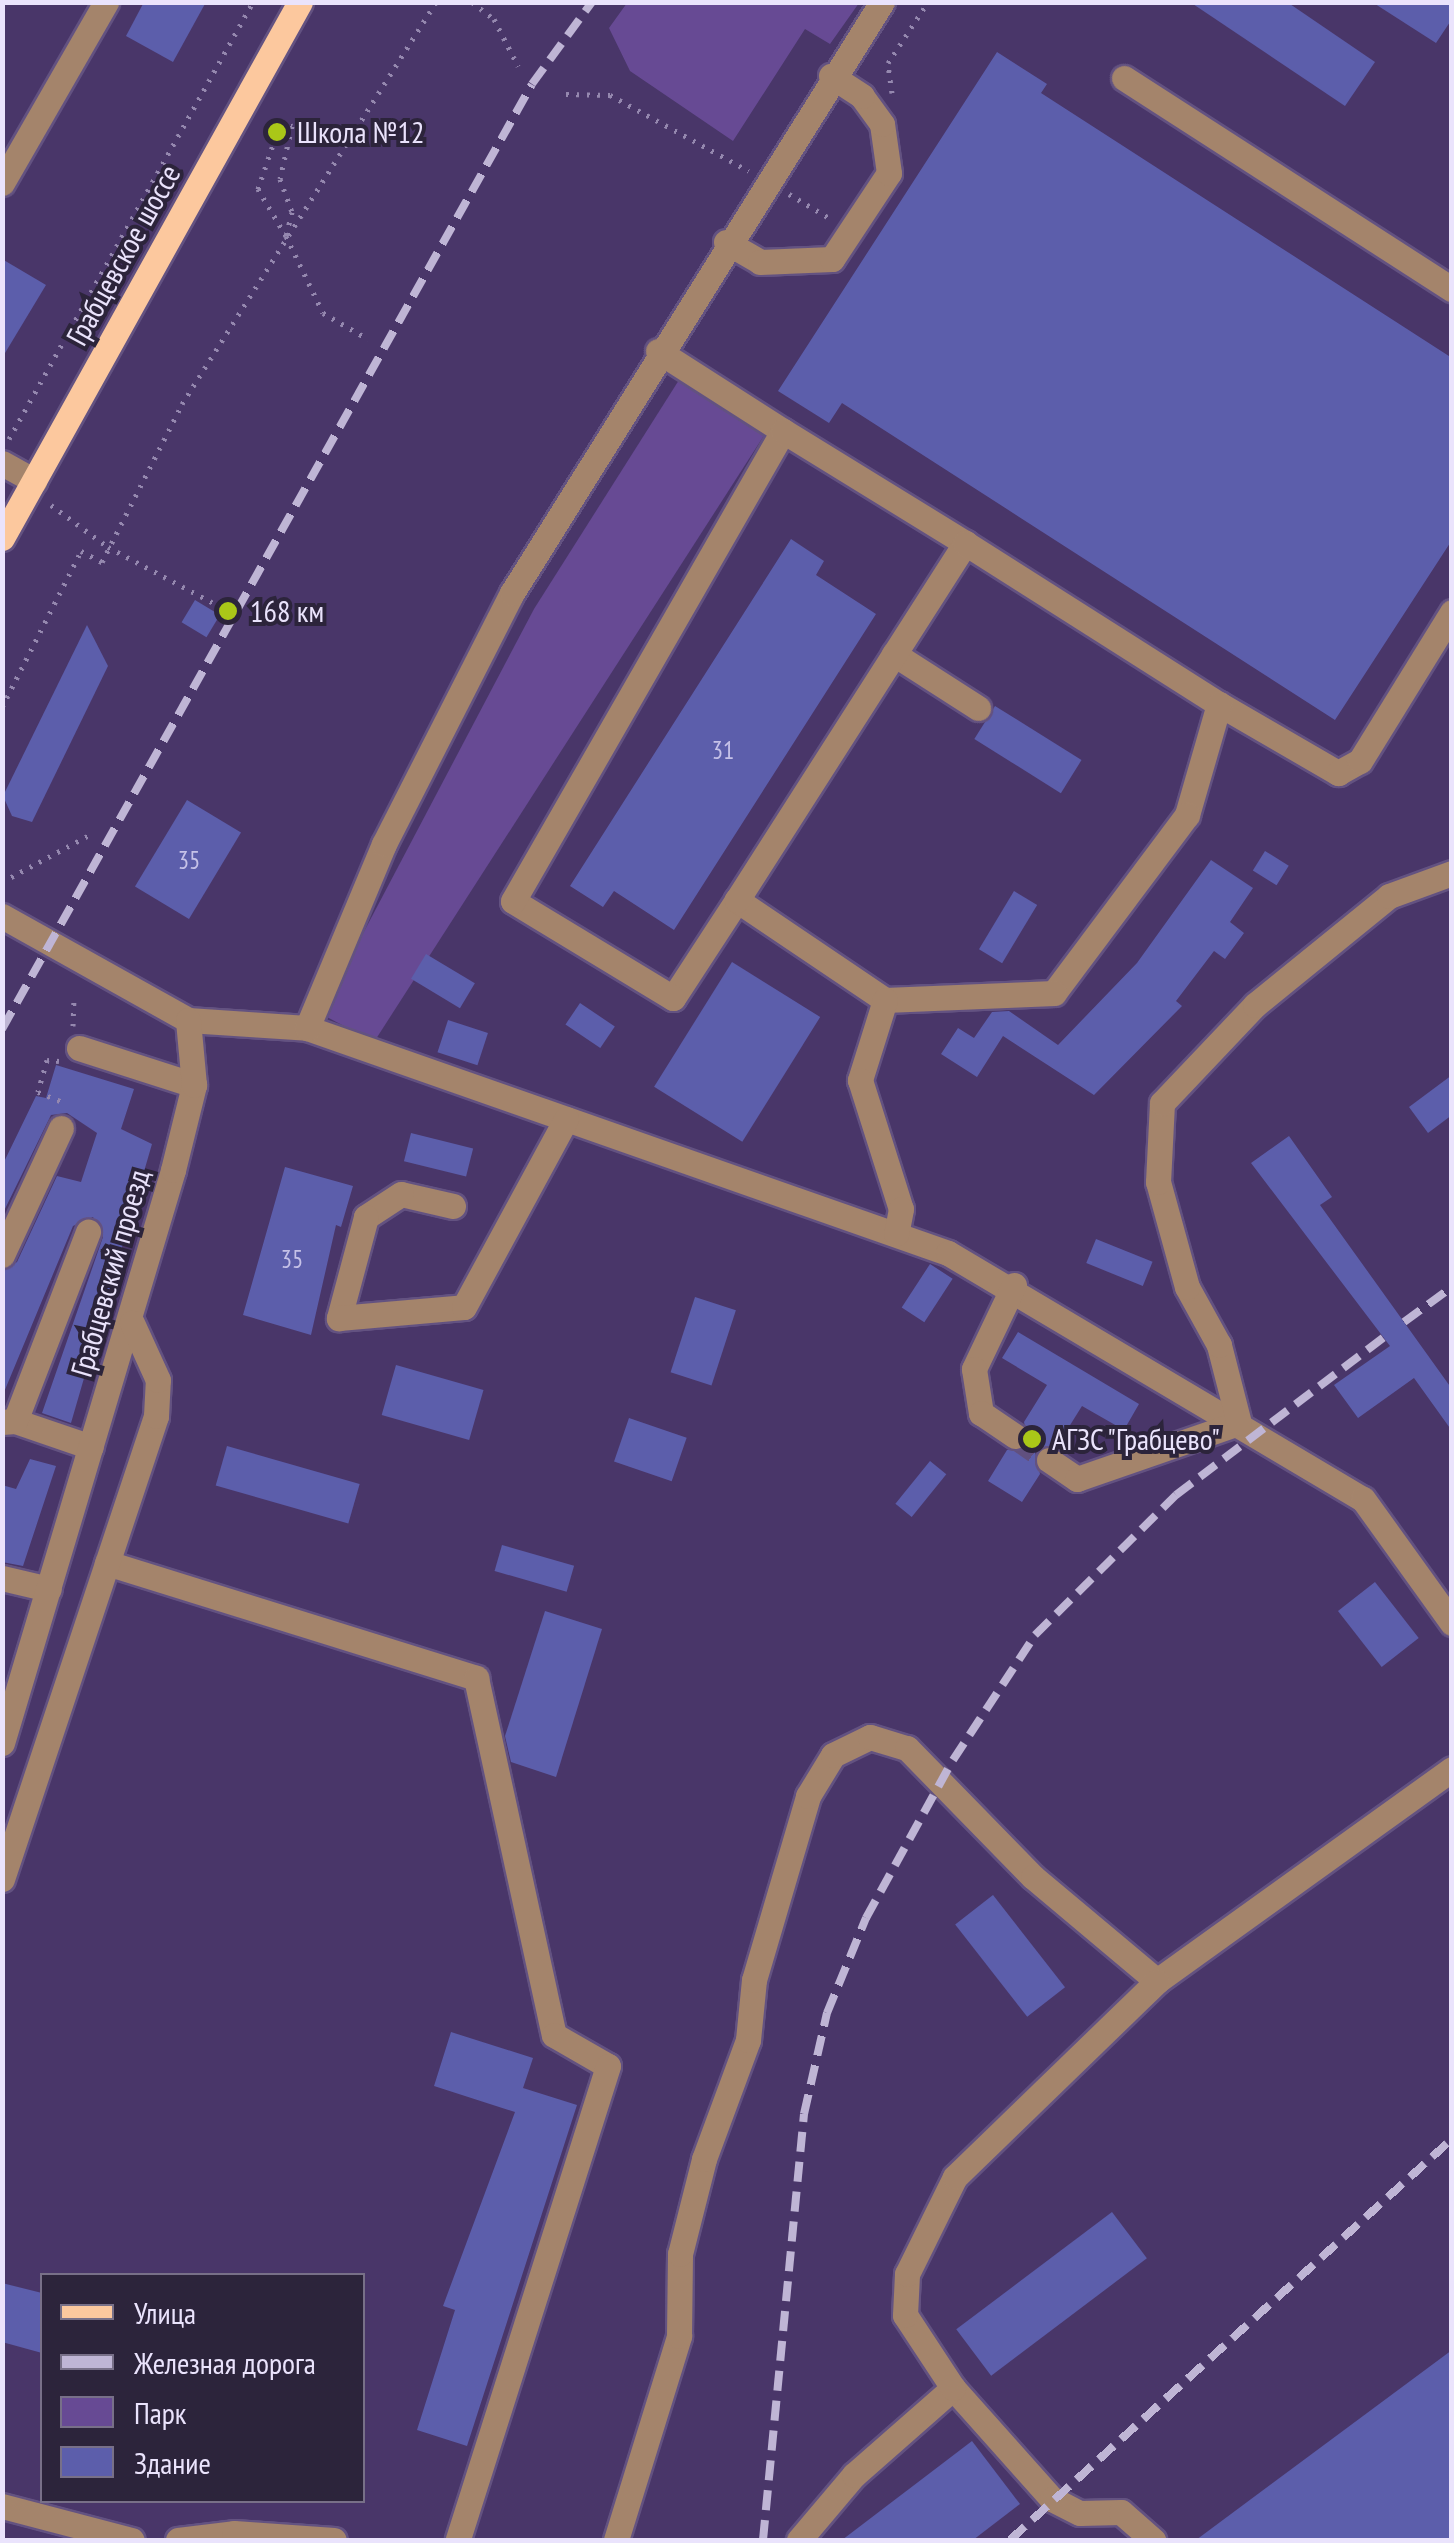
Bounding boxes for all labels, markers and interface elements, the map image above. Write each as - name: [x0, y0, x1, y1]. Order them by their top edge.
- place label: Школа №12: [297, 114, 425, 150]
- marker: Школа №12: [266, 121, 288, 143]
- street label: Грабцевское шоссе: [59, 158, 187, 352]
- place label: 168 км: [250, 593, 324, 629]
- marker: 168 км: [215, 598, 241, 624]
- house number: 31: [712, 735, 734, 765]
- house number: 35: [178, 845, 200, 875]
- street label: Грабцевский проезд: [63, 1165, 157, 1381]
- house number: 35: [281, 1244, 303, 1274]
- place label: АГЗС "Грабцево": [1052, 1421, 1223, 1457]
- marker: АГЗС "Грабцево": [1021, 1428, 1043, 1450]
- legend: [40, 2273, 365, 2503]
- text: Улица: [134, 2293, 196, 2332]
- text: Железная дорога: [134, 2343, 316, 2382]
- text: Парк: [134, 2393, 186, 2432]
- text: Здание: [134, 2443, 211, 2482]

